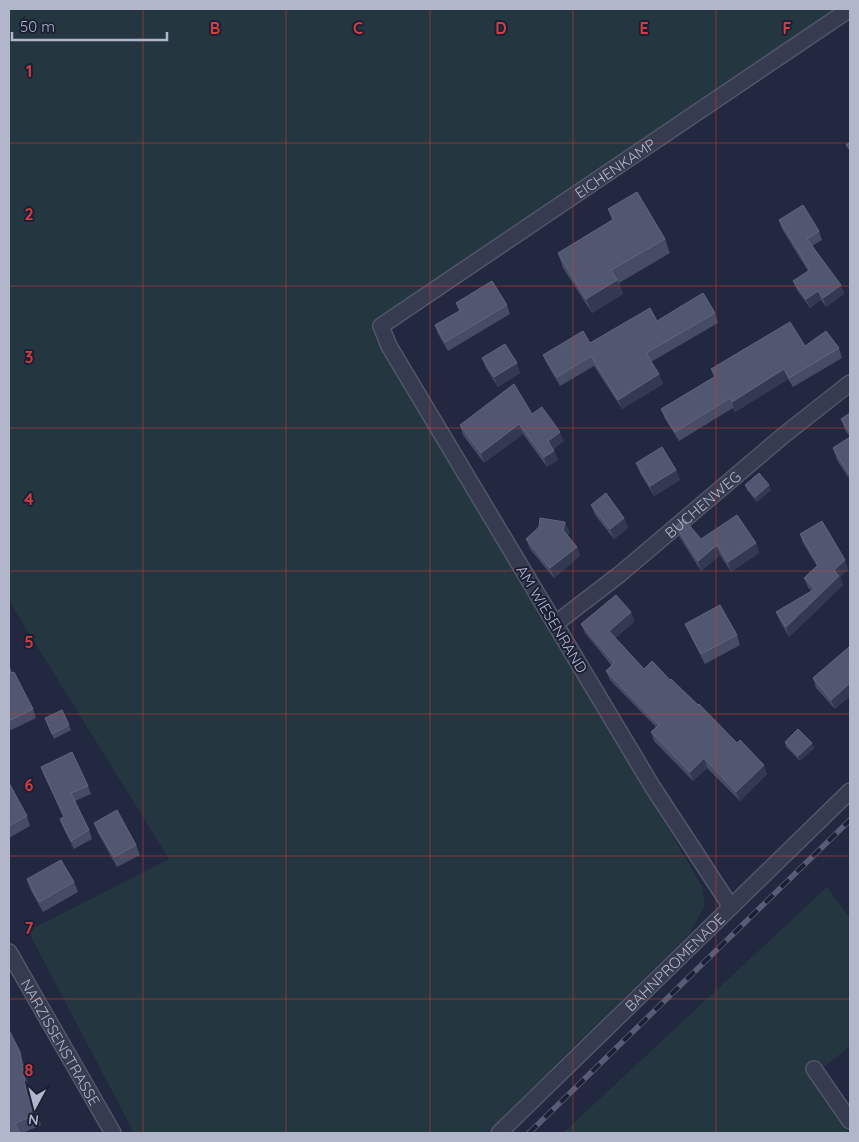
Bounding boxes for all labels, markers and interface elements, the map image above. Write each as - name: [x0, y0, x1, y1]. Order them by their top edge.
- scale bar: [12, 10, 168, 42]
- text: 50 m: [20, 17, 55, 36]
- text: B: [210, 18, 220, 38]
- text: C: [353, 18, 363, 38]
- text: D: [495, 18, 507, 38]
- text: E: [639, 18, 649, 38]
- text: F: [783, 18, 792, 38]
- text: 1: [26, 61, 32, 81]
- street label: EICHENKAMP: [571, 134, 659, 202]
- text: 2: [24, 204, 34, 224]
- text: 3: [25, 347, 33, 367]
- street label: BUCHENWEG: [660, 467, 744, 542]
- text: 4: [24, 489, 34, 509]
- street label: AM WIESENRAND: [512, 562, 592, 676]
- text: 5: [24, 632, 34, 652]
- text: 6: [25, 775, 34, 795]
- street label: BAHNPROMENADE: [620, 909, 729, 1015]
- text: 7: [25, 918, 34, 938]
- street label: NARZISSENSTRASSE: [17, 975, 105, 1109]
- text: 8: [25, 1060, 34, 1080]
- north arrow: [10, 1082, 60, 1132]
- text: N: [27, 1110, 40, 1129]

